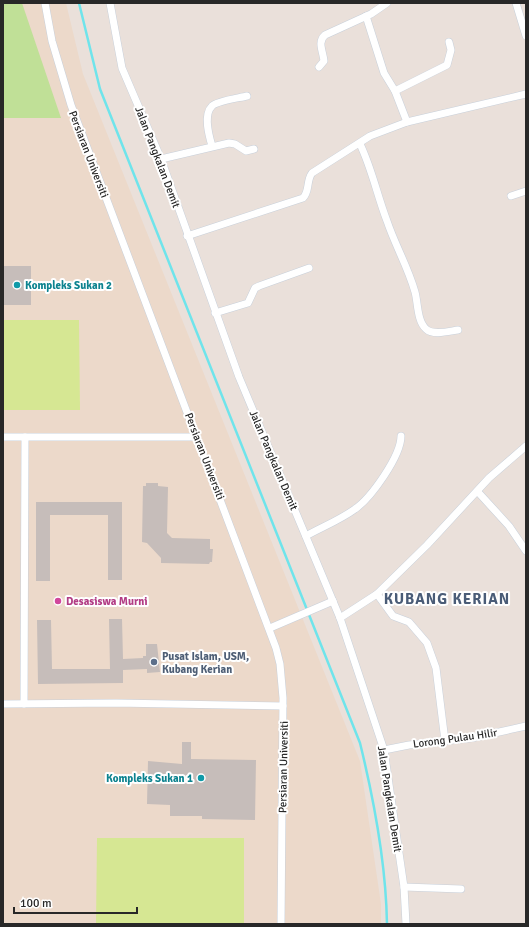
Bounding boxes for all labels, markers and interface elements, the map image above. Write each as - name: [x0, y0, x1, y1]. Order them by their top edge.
- street label: Jalan Pangkalan Demit: [132, 105, 183, 210]
- street label: Persiaran Universiti: [66, 109, 111, 200]
- place label: Kompleks Sukan 2: [25, 279, 112, 292]
- marker: Kompleks Sukan 2: [12, 280, 22, 290]
- street label: Jalan Pangkalan Demit: [247, 408, 301, 512]
- street label: Persiaran Universiti: [182, 411, 227, 502]
- district label: KUBANG KERIAN: [384, 590, 510, 608]
- place label: Desasiswa Murni: [66, 595, 148, 608]
- marker: Desasiswa Murni: [53, 596, 63, 606]
- place label: Pusat Islam, USM, Kubang Kerian: [162, 650, 249, 676]
- marker: Pusat Islam, USM, Kubang Kerian: [149, 657, 159, 667]
- street label: Persiaran Universiti: [276, 721, 291, 813]
- street label: Lorong Pulau Hilir: [412, 726, 498, 751]
- street label: Jalan Pangkalan Demit: [375, 745, 404, 853]
- place label: Kompleks Sukan 1: [106, 772, 193, 785]
- marker: Kompleks Sukan 1: [196, 773, 206, 783]
- scale bar: [14, 889, 137, 915]
- text: 100 m: [20, 896, 52, 911]

